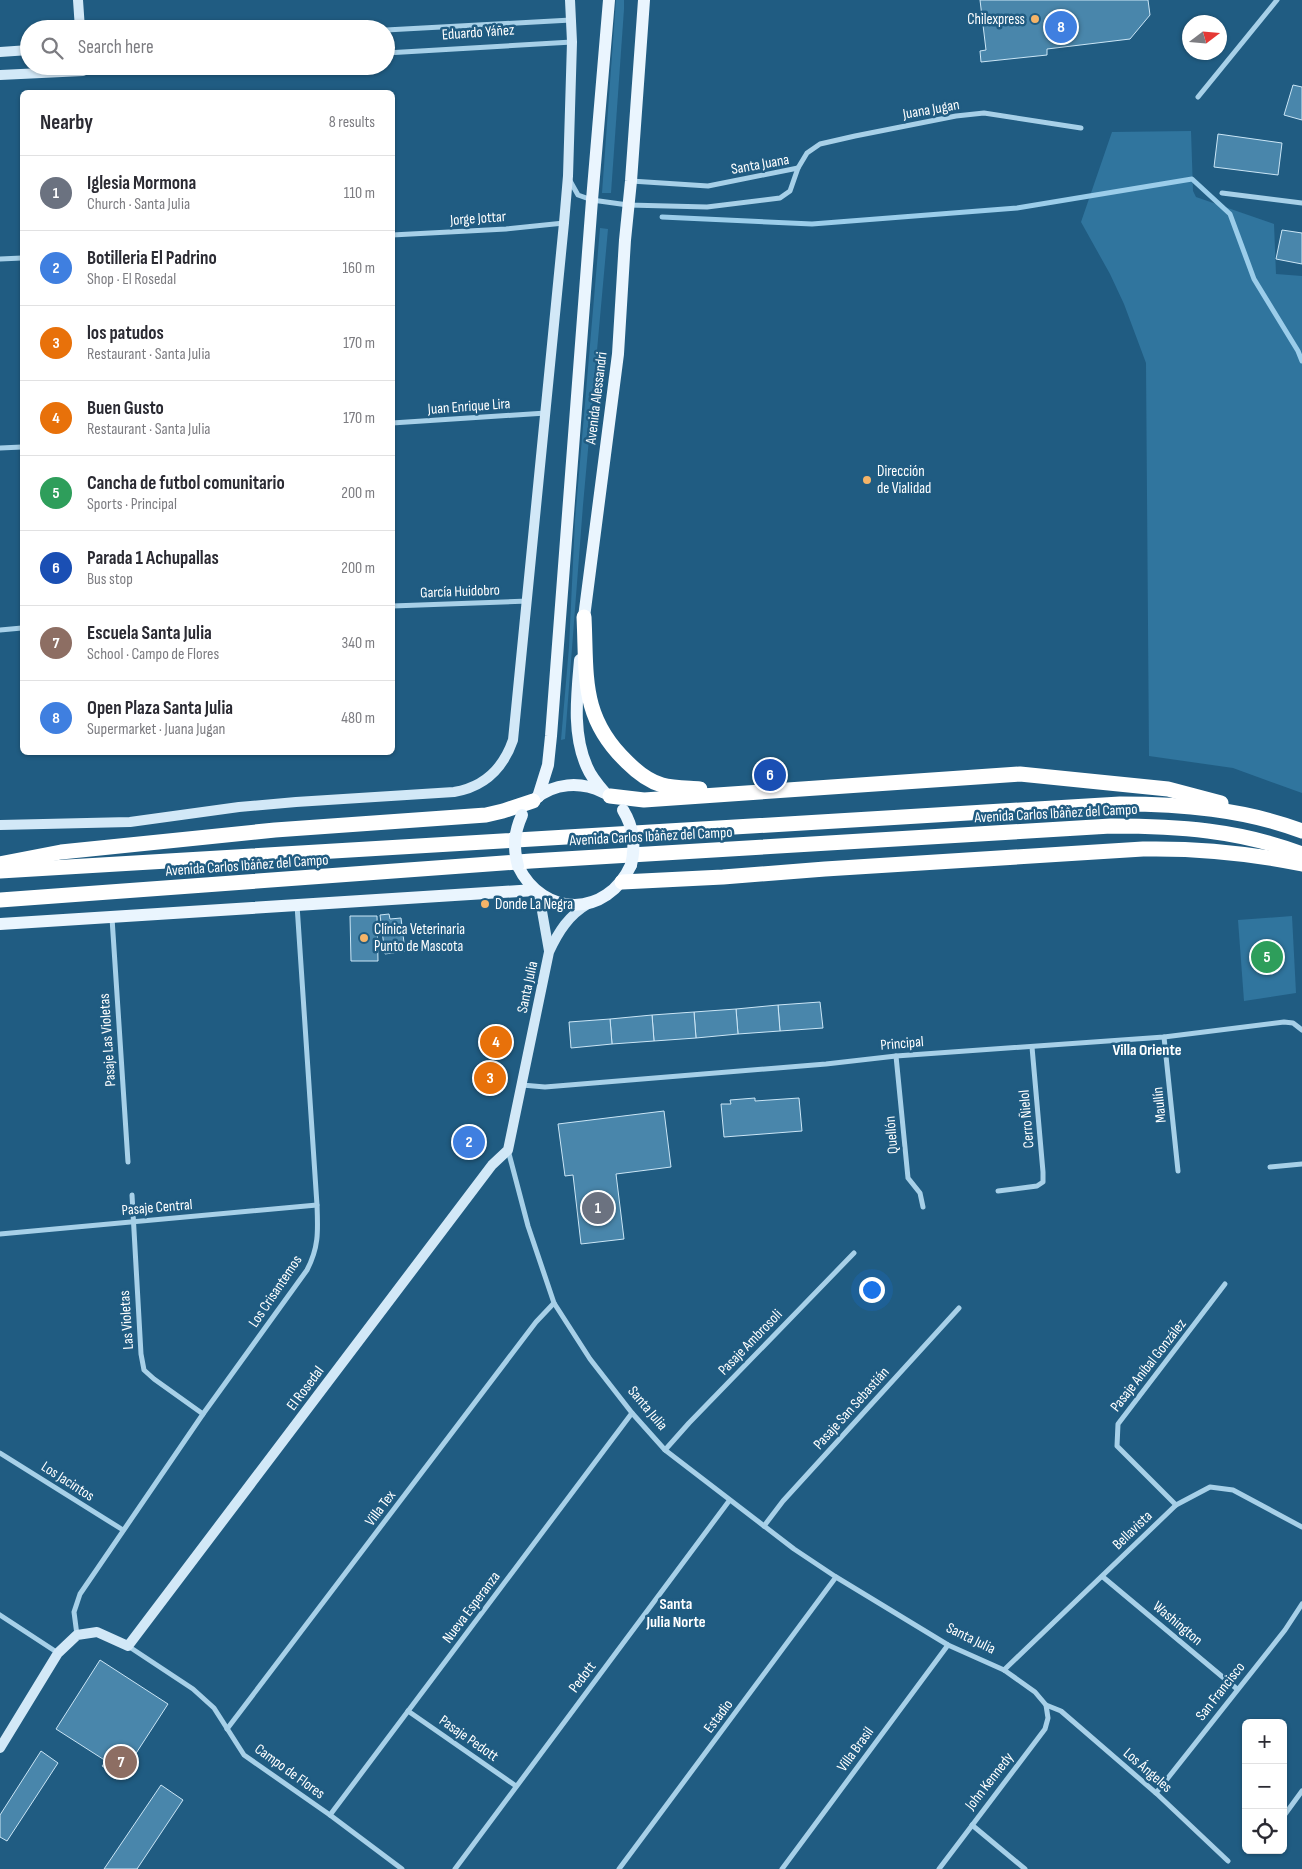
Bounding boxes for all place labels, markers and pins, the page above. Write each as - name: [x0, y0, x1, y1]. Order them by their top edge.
- pin: 8: [1045, 8, 1077, 46]
- place label: Chilexpress: [967, 10, 1025, 29]
- marker: Chilexpress: [1029, 13, 1041, 25]
- place label: Dirección de Vialidad: [877, 462, 931, 498]
- marker: Dirección de Vialidad: [861, 474, 873, 486]
- pin: 6: [754, 756, 786, 794]
- place label: Donde La Negra: [495, 895, 573, 914]
- marker: Donde La Negra: [479, 898, 491, 910]
- place label: Clínica Veterinaria Punto de Mascota: [374, 920, 465, 956]
- marker: Clínica Veterinaria Punto de Mascota: [358, 932, 370, 944]
- pin: 5: [1251, 938, 1283, 976]
- pin: 4: [480, 1023, 512, 1061]
- pin: 3: [474, 1059, 506, 1097]
- pin: 2: [453, 1123, 485, 1161]
- pin: 1: [582, 1189, 614, 1227]
- pin: 7: [105, 1743, 137, 1781]

